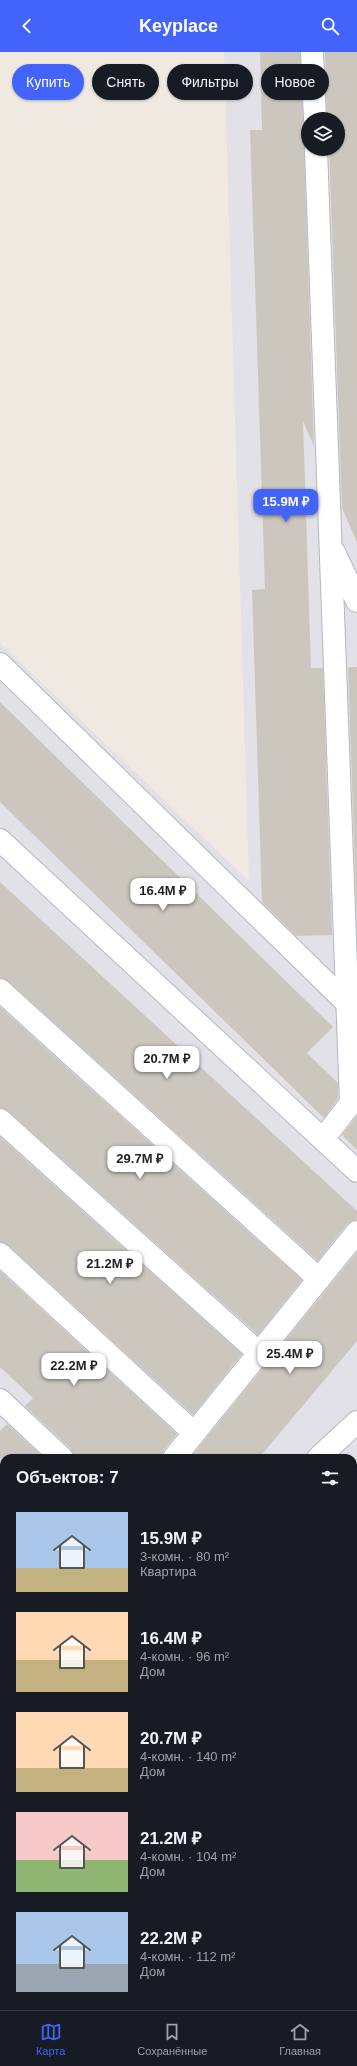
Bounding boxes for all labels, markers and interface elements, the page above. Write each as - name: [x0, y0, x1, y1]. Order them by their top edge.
- icon: back: [16, 15, 38, 37]
- icon: search: [319, 15, 341, 37]
- text: Keyplace: [139, 16, 218, 36]
- chip: Купить: [12, 64, 84, 100]
- chip: Снять: [92, 64, 159, 100]
- chip: Фильтры: [167, 64, 253, 100]
- chip: Новое: [261, 64, 329, 100]
- map controls: [301, 112, 345, 156]
- button: layers: [301, 112, 345, 156]
- pin: 15.9M ₽: [249, 489, 323, 523]
- text: 15.9M ₽: [262, 494, 310, 509]
- pin: 16.4M ₽: [126, 878, 200, 912]
- text: 16.4M ₽: [139, 883, 187, 898]
- pin: 20.7M ₽: [130, 1046, 204, 1080]
- text: 20.7M ₽: [143, 1051, 191, 1066]
- pin: 29.7M ₽: [103, 1146, 177, 1180]
- text: 29.7M ₽: [116, 1151, 164, 1166]
- pin: 21.2M ₽: [73, 1251, 147, 1285]
- text: 21.2M ₽: [86, 1256, 134, 1271]
- pin: 25.4M ₽: [253, 1341, 327, 1375]
- text: 25.4M ₽: [266, 1346, 314, 1361]
- pin: 22.2M ₽: [37, 1353, 111, 1387]
- text: 22.2M ₽: [50, 1358, 98, 1373]
- icon: filters: [319, 1467, 341, 1489]
- text: Объектов: 7: [16, 1468, 119, 1487]
- icon: home: [48, 1528, 96, 1576]
- text: 15.9M ₽: [140, 1529, 202, 1548]
- text: 3-комн. · 80 m²: [140, 1549, 229, 1564]
- text: Квартира: [140, 1564, 196, 1579]
- icon: home: [48, 1628, 96, 1676]
- text: 16.4M ₽: [140, 1629, 202, 1648]
- text: 4-комн. · 96 m²: [140, 1649, 229, 1664]
- text: Дом: [140, 1664, 165, 1679]
- icon: home: [48, 1728, 96, 1776]
- text: 20.7M ₽: [140, 1729, 202, 1748]
- text: 4-комн. · 140 m²: [140, 1749, 236, 1764]
- text: Дом: [140, 1764, 165, 1779]
- icon: home: [48, 1828, 96, 1876]
- text: 21.2M ₽: [140, 1829, 202, 1848]
- text: 4-комн. · 104 m²: [140, 1849, 236, 1864]
- text: Дом: [140, 1864, 165, 1879]
- icon: home: [48, 1928, 96, 1976]
- text: 22.2M ₽: [140, 1929, 202, 1948]
- text: 4-комн. · 112 m²: [140, 1949, 235, 1964]
- text: Дом: [140, 1964, 165, 1979]
- tab: Карта: [36, 2021, 65, 2057]
- tab: Сохранённые: [137, 2021, 207, 2057]
- tab: Главная: [279, 2021, 321, 2057]

